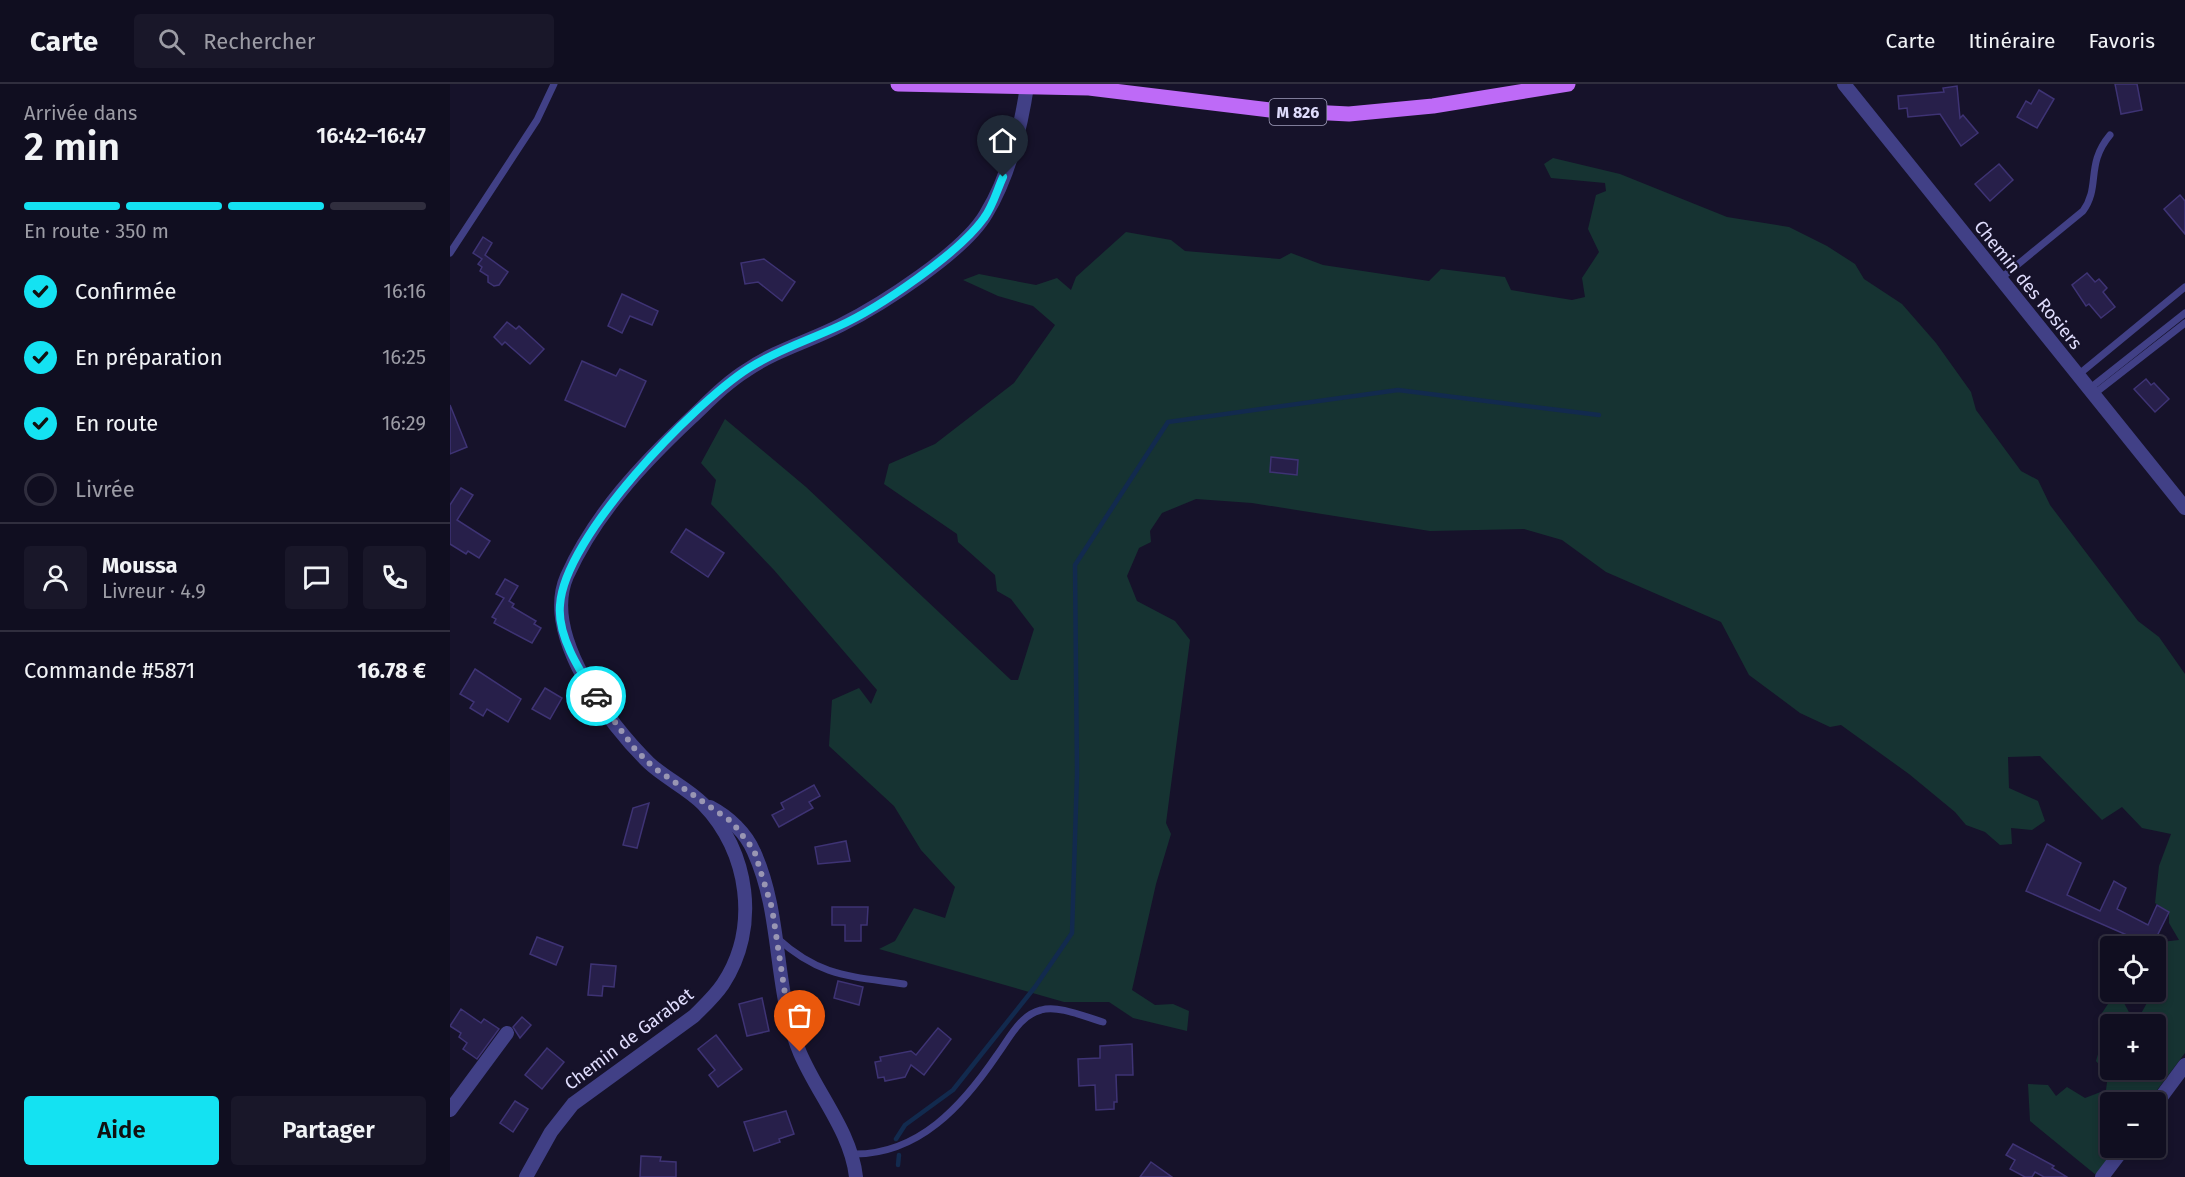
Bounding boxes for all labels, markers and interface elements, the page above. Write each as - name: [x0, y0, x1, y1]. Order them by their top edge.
- search box: [134, 14, 554, 68]
- text: Carte: [30, 25, 98, 58]
- icon: search: [155, 25, 188, 58]
- text: Rechercher: [203, 28, 315, 55]
- text: Carte: [1886, 28, 1935, 54]
- text: Itinéraire: [1968, 28, 2055, 54]
- text: Favoris: [2088, 28, 2155, 54]
- road number: M 826: [1270, 99, 1326, 125]
- text: Arrivée dans: [24, 101, 137, 125]
- pin: [977, 115, 1028, 177]
- text: 16:42–16:47: [316, 122, 426, 149]
- text: 2 min: [24, 124, 120, 170]
- icon: home: [986, 124, 1019, 157]
- street label: Chemin des Rosiers: [1969, 216, 2087, 354]
- text: En route · 350 m: [24, 219, 169, 243]
- icon: check: [24, 275, 57, 308]
- text: Confirmée: [75, 278, 177, 305]
- text: 16:16: [383, 279, 426, 303]
- icon: check: [24, 341, 57, 374]
- text: En préparation: [75, 344, 223, 371]
- text: 16:25: [382, 345, 426, 369]
- icon: check: [24, 407, 57, 440]
- text: En route: [75, 410, 158, 437]
- text: 16:29: [382, 411, 426, 435]
- text: Livrée: [75, 476, 135, 503]
- button: person: [24, 546, 87, 609]
- button: chat: [285, 546, 348, 609]
- button: phone: [363, 546, 426, 609]
- text: Moussa: [102, 552, 178, 579]
- text: Livreur · 4.9: [102, 579, 206, 603]
- text: Commande #5871: [24, 657, 195, 684]
- text: 16.78 €: [357, 657, 426, 684]
- courier: [566, 666, 626, 726]
- icon: car: [580, 680, 613, 713]
- map controls: [2100, 936, 2166, 1158]
- button: locate: [2100, 936, 2166, 1002]
- street label: Chemin de Garabet: [560, 983, 698, 1095]
- pin: [774, 990, 825, 1052]
- icon: bag: [783, 999, 816, 1032]
- button: +: [2100, 1014, 2166, 1080]
- button: −: [2100, 1092, 2166, 1158]
- button: Aide: [24, 1096, 219, 1165]
- button: Partager: [231, 1096, 426, 1165]

